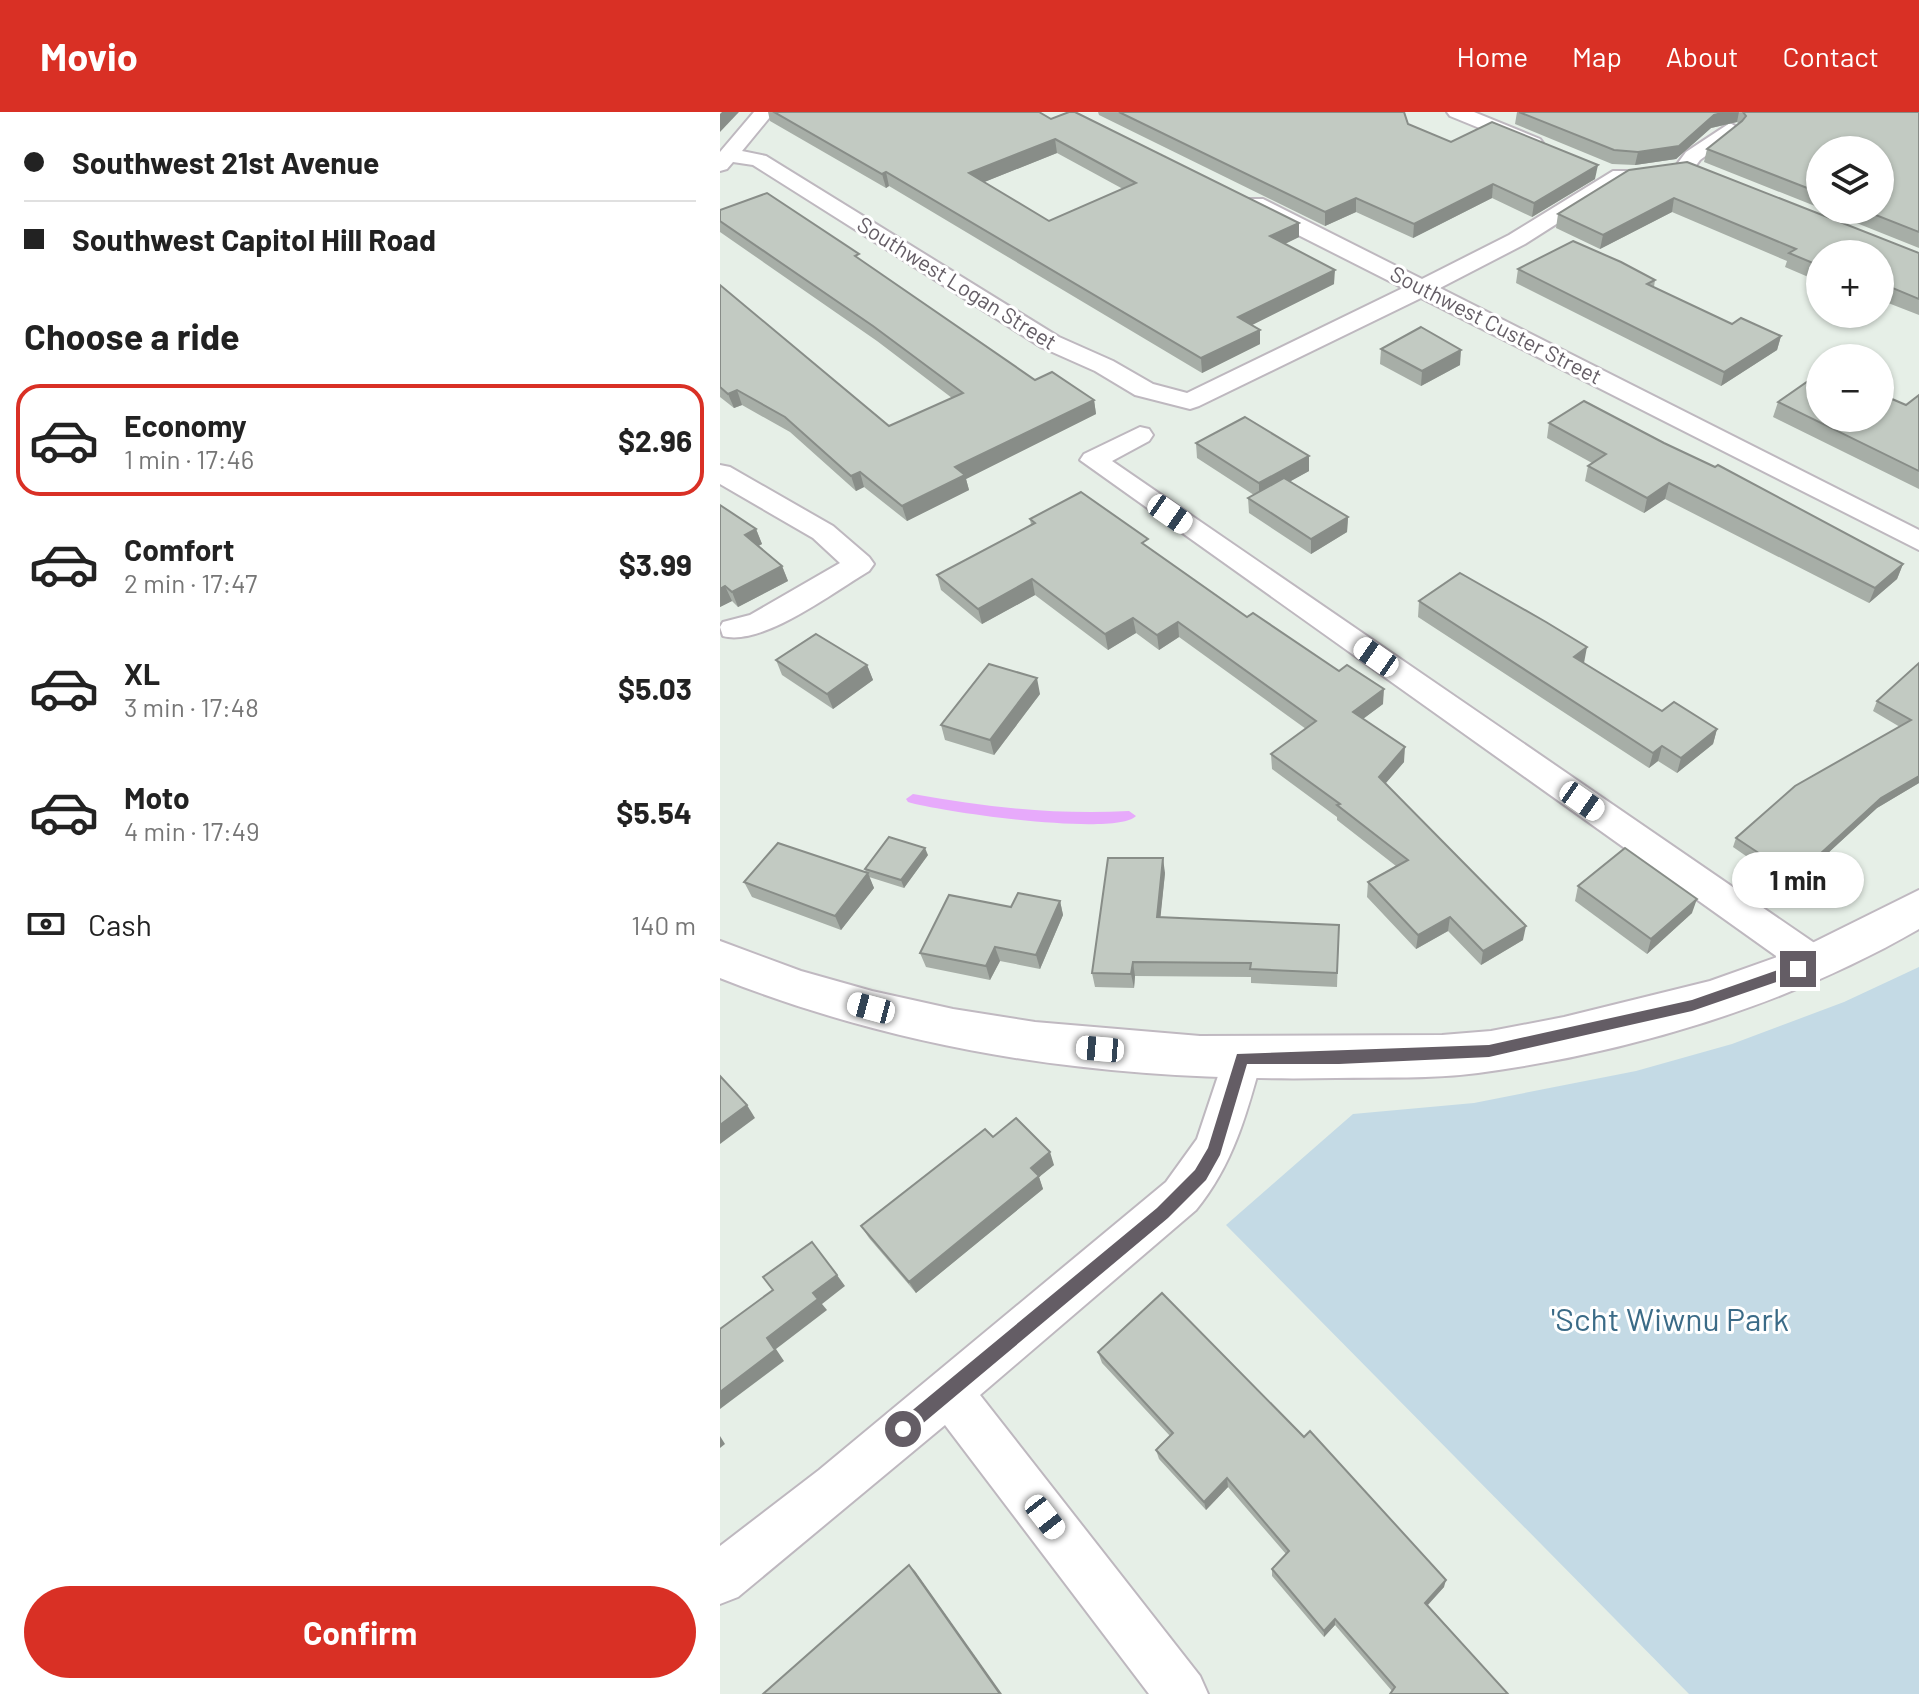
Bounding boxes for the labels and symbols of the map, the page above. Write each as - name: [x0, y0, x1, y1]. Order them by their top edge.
- street label: Southwest Logan Street: [853, 210, 1062, 354]
- street label: Southwest Custer Street: [1386, 259, 1607, 389]
- car: [1143, 490, 1197, 538]
- car: [1349, 633, 1403, 681]
- car: [1555, 777, 1609, 825]
- callout: 1 min: [1732, 853, 1864, 909]
- route end: [1780, 951, 1816, 987]
- car: [845, 990, 897, 1026]
- car: [1075, 1035, 1125, 1063]
- park label: 'Scht Wiwnu Park: [1551, 1299, 1789, 1337]
- route start: [885, 1411, 921, 1447]
- car: [1021, 1491, 1069, 1543]

